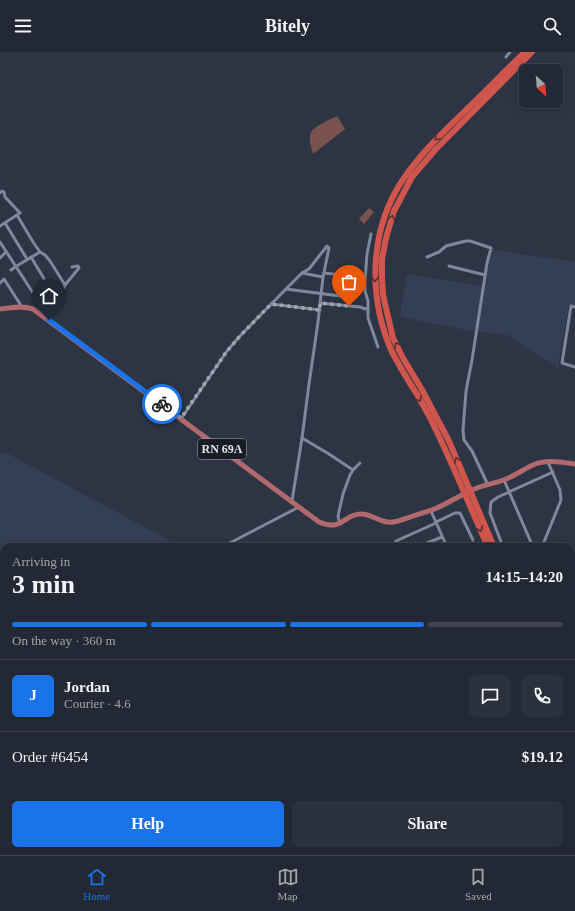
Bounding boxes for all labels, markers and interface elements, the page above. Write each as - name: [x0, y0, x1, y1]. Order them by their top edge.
- icon: menu: [12, 15, 34, 37]
- icon: search: [541, 15, 563, 37]
- text: Bitely: [265, 16, 310, 36]
- north arrow: [519, 64, 563, 108]
- map controls: [519, 64, 563, 108]
- one-way arrow: [434, 133, 442, 141]
- one-way arrow: [387, 214, 395, 221]
- pin: [332, 265, 366, 306]
- icon: bag: [338, 271, 360, 293]
- one-way arrow: [371, 276, 380, 282]
- pin: [32, 279, 66, 320]
- icon: home: [38, 285, 60, 307]
- one-way arrow: [394, 341, 402, 349]
- courier: [142, 384, 182, 424]
- icon: bike: [151, 393, 173, 415]
- one-way arrow: [415, 395, 422, 402]
- road number: RN 69A: [198, 439, 246, 459]
- one-way arrow: [453, 456, 461, 463]
- one-way arrow: [475, 525, 483, 533]
- text: Arriving in: [12, 554, 70, 569]
- text: 14:15–14:20: [486, 569, 563, 585]
- text: 3 min: [12, 570, 75, 599]
- text: On the way · 360 m: [12, 633, 116, 648]
- button: chat: [469, 675, 511, 717]
- button: phone: [521, 675, 563, 717]
- text: Jordan: [64, 679, 110, 695]
- text: J: [29, 687, 37, 703]
- text: Courier · 4.6: [64, 696, 131, 711]
- text: Order #6454: [12, 749, 88, 765]
- text: $19.12: [522, 749, 563, 765]
- button: Help: [12, 801, 284, 847]
- button: Share: [292, 801, 563, 847]
- tab: Home: [83, 866, 110, 902]
- tab: Map: [277, 866, 299, 902]
- tab: Saved: [465, 866, 492, 902]

